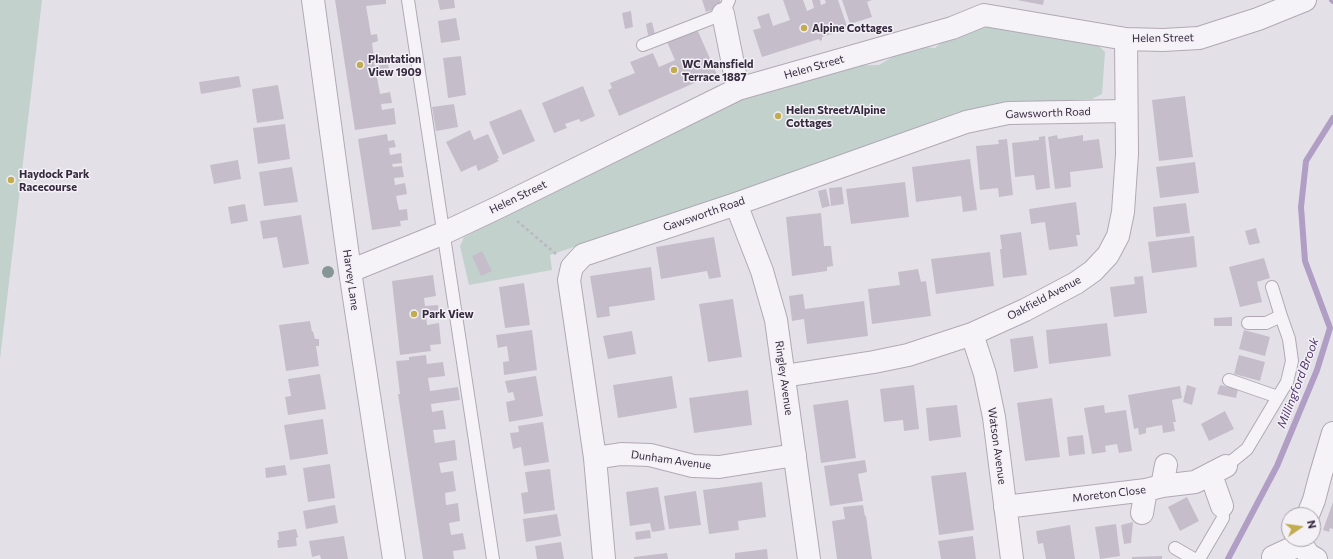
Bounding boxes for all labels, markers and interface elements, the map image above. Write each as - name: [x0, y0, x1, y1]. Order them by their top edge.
- place label: Alpine Cottages: [812, 21, 893, 35]
- marker: Alpine Cottages: [799, 23, 809, 33]
- street label: Helen Street: [1132, 31, 1194, 45]
- place label: Plantation View 1909: [368, 52, 422, 78]
- street label: Helen Street: [782, 52, 846, 82]
- place label: WC Mansfield Terrace 1887: [682, 57, 753, 83]
- marker: Plantation View 1909: [355, 60, 365, 70]
- marker: WC Mansfield Terrace 1887: [669, 65, 679, 75]
- place label: Helen Street/Alpine Cottages: [786, 103, 885, 129]
- street label: Gawsworth Road: [1005, 105, 1091, 121]
- marker: Helen Street/Alpine Cottages: [773, 111, 783, 121]
- place label: Haydock Park Racecourse: [19, 167, 89, 193]
- marker: Haydock Park Racecourse: [6, 175, 16, 185]
- street label: Helen Street: [487, 177, 549, 217]
- street label: Gawsworth Road: [661, 194, 747, 234]
- street label: Harvey Lane: [340, 249, 362, 311]
- street label: Oakfield Avenue: [1005, 273, 1083, 323]
- place label: Park View: [422, 307, 474, 321]
- marker: Park View: [409, 309, 419, 319]
- water label: Millingford Brook: [1274, 336, 1322, 430]
- street label: Ringley Avenue: [772, 340, 796, 416]
- street label: Watson Avenue: [985, 407, 1009, 485]
- street label: Dunham Avenue: [630, 448, 712, 472]
- street label: Moreton Close: [1071, 483, 1147, 505]
- north arrow: [1281, 507, 1321, 547]
- text: N: [1305, 519, 1319, 530]

